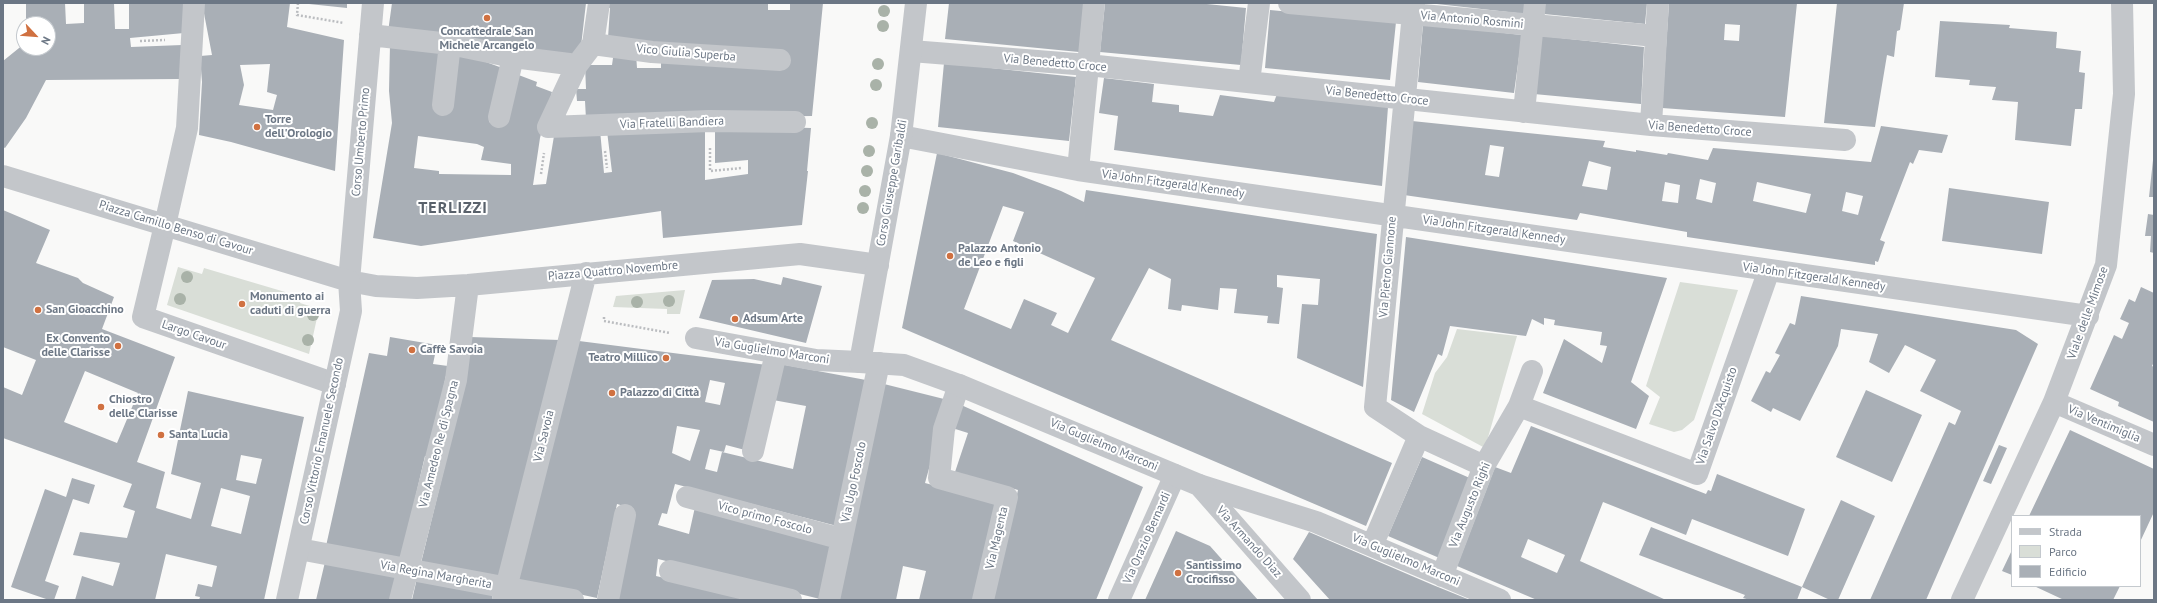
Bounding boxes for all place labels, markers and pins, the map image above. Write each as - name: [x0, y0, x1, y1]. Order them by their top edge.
- marker: Concattedrale San Michele Arcangelo: [482, 13, 492, 23]
- place label: Concattedrale San Michele Arcangelo: [440, 25, 534, 53]
- place label: Torre dell'Orologio: [265, 113, 332, 141]
- marker: Torre dell'Orologio: [252, 122, 262, 132]
- place label: Palazzo Antonio de Leo e figli: [958, 242, 1041, 270]
- marker: Palazzo Antonio de Leo e figli: [945, 251, 955, 261]
- place label: Monumento ai caduti di guerra: [250, 290, 331, 318]
- marker: Monumento ai caduti di guerra: [237, 299, 247, 309]
- place label: San Gioacchino: [46, 303, 124, 317]
- marker: San Gioacchino: [33, 305, 43, 315]
- place label: Adsum Arte: [743, 312, 803, 326]
- marker: Adsum Arte: [730, 314, 740, 324]
- place label: Ex Convento delle Clarisse: [41, 332, 110, 360]
- marker: Ex Convento delle Clarisse: [113, 341, 123, 351]
- place label: Caffè Savoia: [420, 343, 483, 357]
- marker: Caffè Savoia: [407, 345, 417, 355]
- place label: Teatro Millico: [588, 351, 658, 365]
- marker: Teatro Millico: [661, 353, 671, 363]
- place label: Palazzo di Città: [620, 386, 699, 400]
- marker: Palazzo di Città: [607, 388, 617, 398]
- place label: Chiostro delle Clarisse: [109, 393, 178, 421]
- marker: Chiostro delle Clarisse: [96, 402, 106, 412]
- place label: Santa Lucia: [169, 428, 228, 442]
- marker: Santa Lucia: [156, 430, 166, 440]
- place label: Santissimo Crocifisso: [1186, 559, 1242, 587]
- marker: Santissimo Crocifisso: [1173, 568, 1183, 578]

